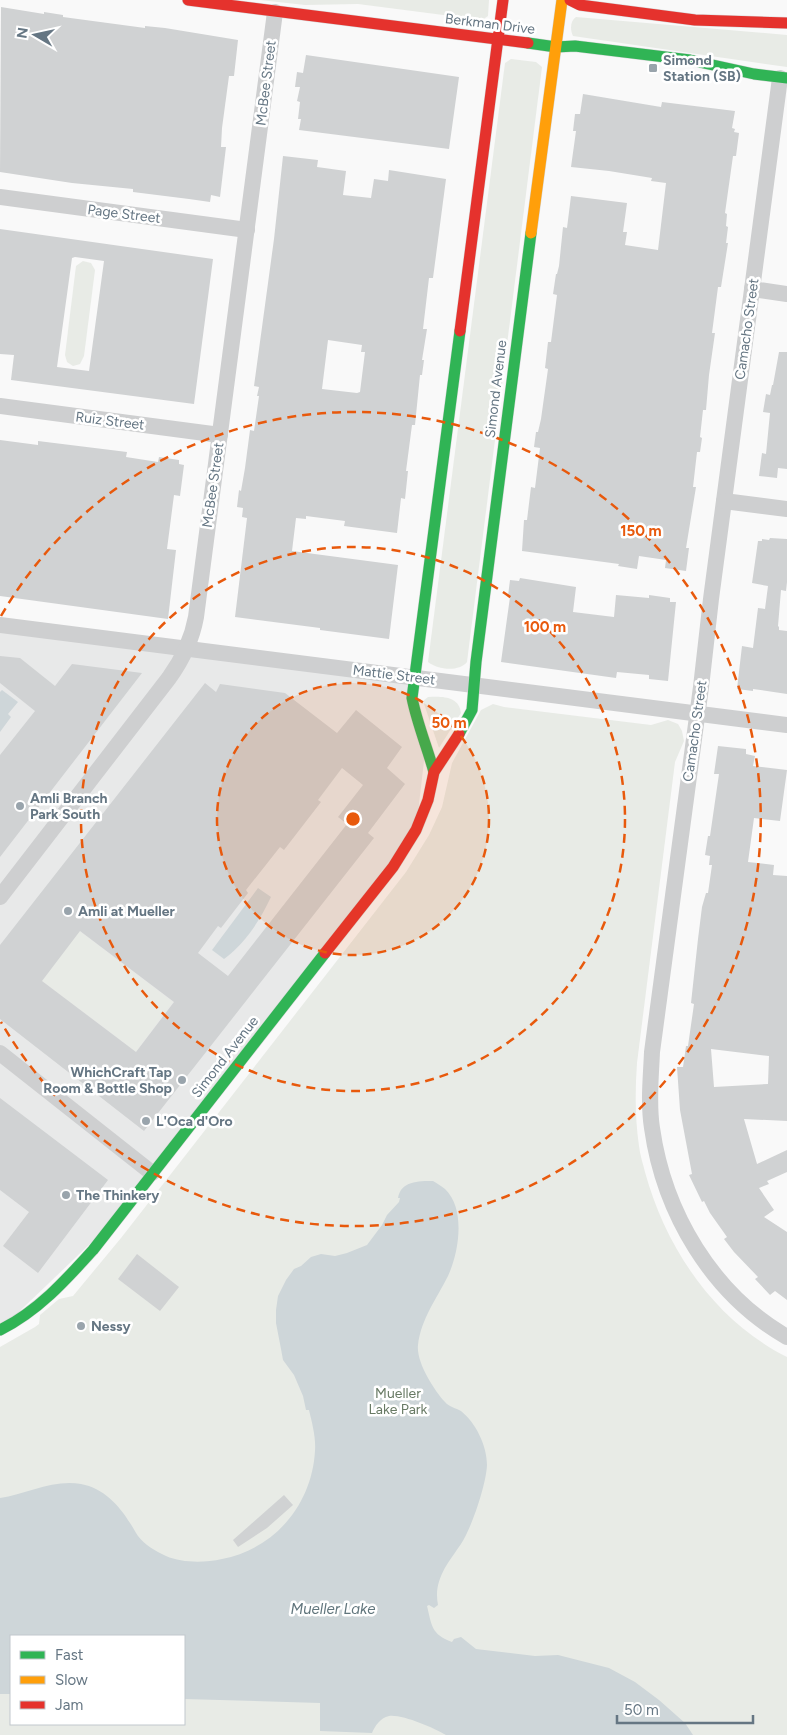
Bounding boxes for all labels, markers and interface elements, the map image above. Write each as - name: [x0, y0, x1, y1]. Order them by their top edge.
- north arrow: [10, 10, 60, 60]
- street label: Berkman Drive: [444, 10, 536, 38]
- text: N: [13, 26, 32, 40]
- street label: McBee Street: [252, 39, 280, 127]
- place label: Simond Station (SB): [663, 52, 741, 85]
- marker: Simond Station (SB): [647, 62, 659, 74]
- street label: Page Street: [86, 201, 162, 227]
- street label: Camacho Street: [731, 277, 763, 381]
- street label: Simond Avenue: [482, 339, 510, 439]
- street label: Ruiz Street: [75, 408, 145, 434]
- street label: McBee Street: [199, 441, 227, 529]
- text: 150 m: [620, 522, 662, 540]
- text: 100 m: [524, 618, 566, 636]
- street label: Mattie Street: [352, 661, 436, 689]
- street label: Camacho Street: [679, 679, 711, 783]
- text: 50 m: [431, 714, 467, 732]
- place label: Amli Branch Park South: [30, 790, 108, 823]
- marker: Amli Branch Park South: [14, 800, 26, 812]
- centre of rings: [344, 810, 362, 828]
- place label: Amli at Mueller: [78, 903, 175, 920]
- marker: Amli at Mueller: [62, 905, 74, 917]
- street label: Simond Avenue: [188, 1013, 262, 1101]
- place label: WhichCraft Tap Room & Bottle Shop: [43, 1064, 172, 1097]
- marker: WhichCraft Tap Room & Bottle Shop: [176, 1074, 188, 1086]
- place label: L'Oca d'Oro: [156, 1113, 233, 1130]
- marker: L'Oca d'Oro: [140, 1115, 152, 1127]
- place label: The Thinkery: [76, 1187, 160, 1204]
- marker: The Thinkery: [60, 1189, 72, 1201]
- place label: Nessy: [91, 1318, 132, 1335]
- marker: Nessy: [75, 1320, 87, 1332]
- park label: Mueller Lake Park: [369, 1385, 428, 1418]
- water label: Mueller Lake: [291, 1600, 375, 1618]
- legend: [10, 1635, 185, 1725]
- text: Fast: [55, 1646, 84, 1664]
- text: Slow: [55, 1671, 88, 1689]
- scale bar: [617, 1692, 753, 1724]
- text: Jam: [55, 1696, 83, 1714]
- text: 50 m: [624, 1701, 659, 1719]

